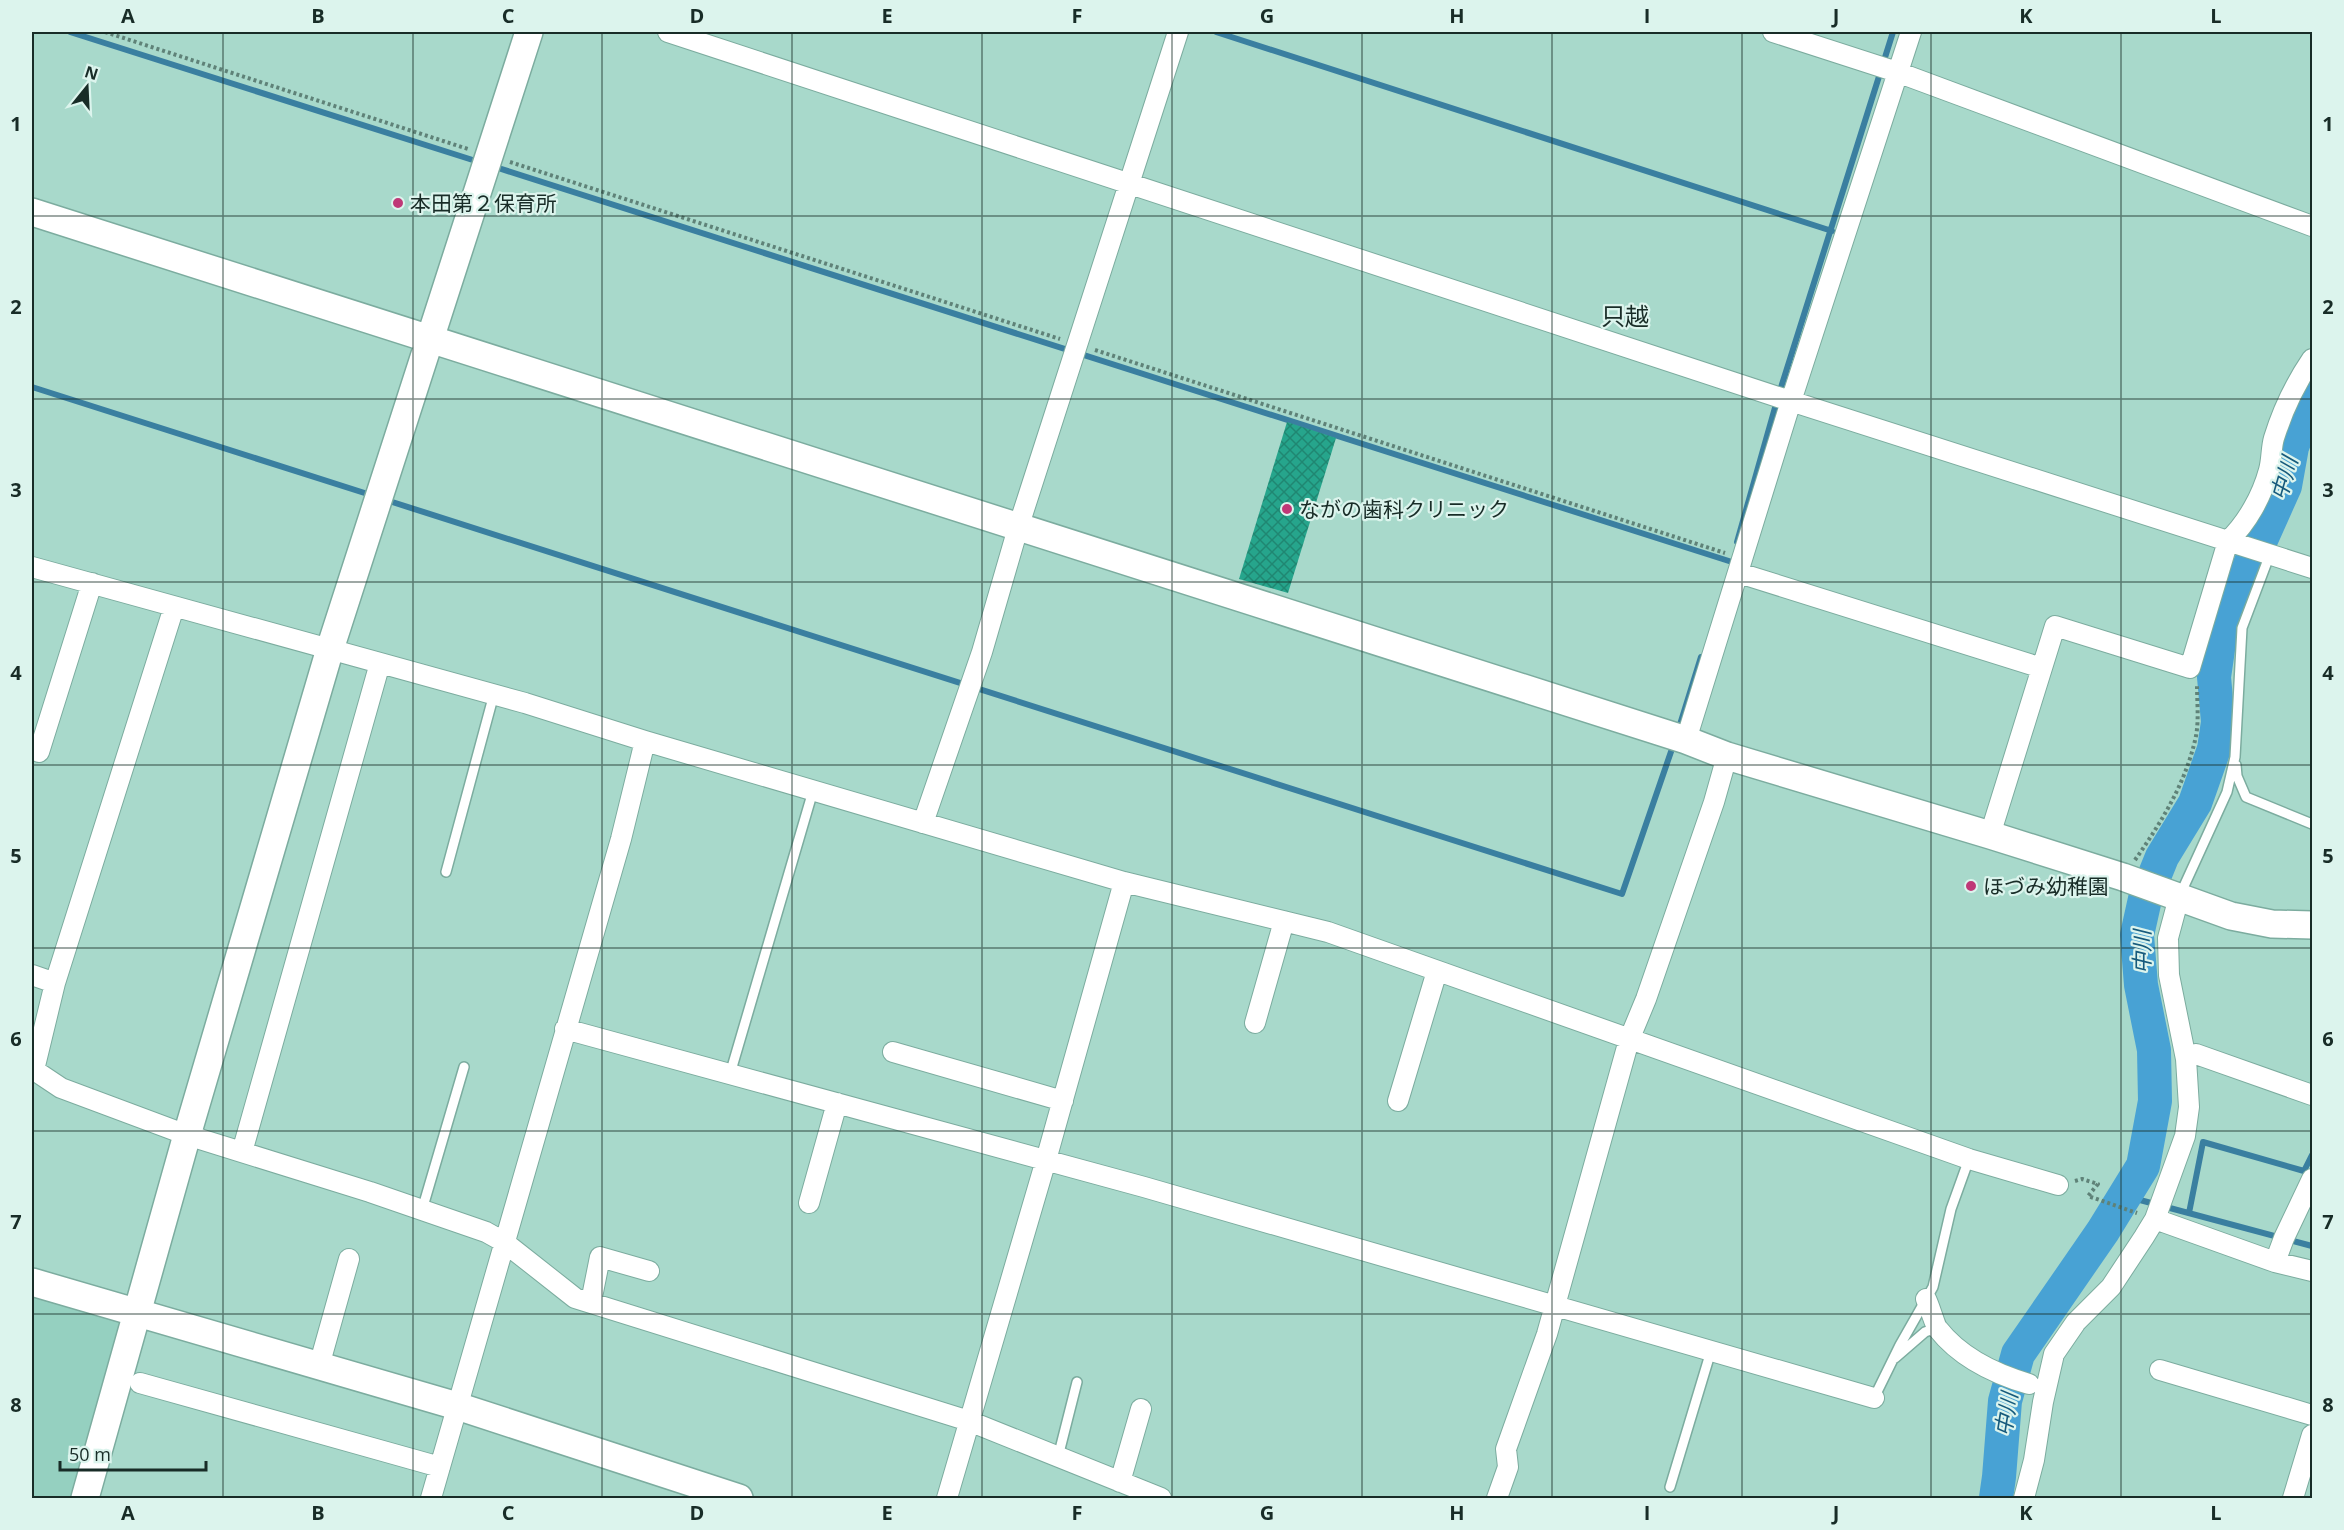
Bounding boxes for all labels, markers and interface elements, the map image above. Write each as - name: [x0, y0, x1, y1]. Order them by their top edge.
- text: A: [121, 2, 135, 29]
- text: B: [311, 2, 325, 29]
- text: C: [502, 2, 515, 29]
- text: D: [690, 2, 704, 29]
- text: E: [881, 2, 893, 29]
- text: F: [1072, 2, 1082, 29]
- text: G: [1260, 2, 1274, 29]
- text: H: [1449, 2, 1465, 29]
- text: I: [1644, 2, 1650, 29]
- text: J: [1831, 2, 1839, 29]
- text: K: [2019, 2, 2033, 29]
- text: L: [2210, 2, 2222, 29]
- north arrow: [57, 57, 117, 117]
- text: N: [82, 60, 101, 85]
- text: 1: [10, 110, 22, 137]
- text: 1: [2322, 110, 2334, 137]
- place label: 本田第２保育所: [410, 189, 557, 217]
- marker: 本田第２保育所: [391, 196, 405, 210]
- text: 2: [10, 293, 22, 320]
- text: 2: [2322, 293, 2334, 320]
- district label: 只越: [1601, 299, 1649, 332]
- water label: 中川: [2263, 451, 2304, 503]
- text: 3: [10, 476, 22, 503]
- text: 3: [2322, 476, 2334, 503]
- place label: ながの歯科クリニック: [1299, 495, 1509, 523]
- marker: ながの歯科クリニック: [1280, 502, 1294, 516]
- text: 4: [10, 659, 22, 686]
- text: 4: [2322, 659, 2334, 686]
- text: 5: [10, 842, 22, 869]
- text: 5: [2322, 842, 2334, 869]
- place label: ほづみ幼稚園: [1983, 872, 2109, 900]
- marker: ほづみ幼稚園: [1964, 879, 1978, 893]
- water label: 中川: [2126, 928, 2156, 974]
- text: 6: [10, 1025, 22, 1052]
- text: 6: [2322, 1025, 2334, 1052]
- text: 7: [10, 1208, 22, 1235]
- text: 7: [2322, 1208, 2334, 1235]
- water label: 中川: [1987, 1388, 2024, 1438]
- text: 8: [10, 1391, 22, 1418]
- text: 8: [2322, 1391, 2334, 1418]
- scale bar: [60, 1434, 206, 1472]
- text: 50 m: [69, 1442, 111, 1466]
- text: A: [121, 1499, 135, 1526]
- text: B: [311, 1499, 325, 1526]
- text: C: [502, 1499, 515, 1526]
- text: D: [690, 1499, 704, 1526]
- text: E: [881, 1499, 893, 1526]
- text: F: [1072, 1499, 1082, 1526]
- text: G: [1260, 1499, 1274, 1526]
- text: H: [1449, 1499, 1465, 1526]
- text: I: [1644, 1499, 1650, 1526]
- text: J: [1831, 1499, 1839, 1526]
- text: K: [2019, 1499, 2033, 1526]
- text: L: [2210, 1499, 2222, 1526]

